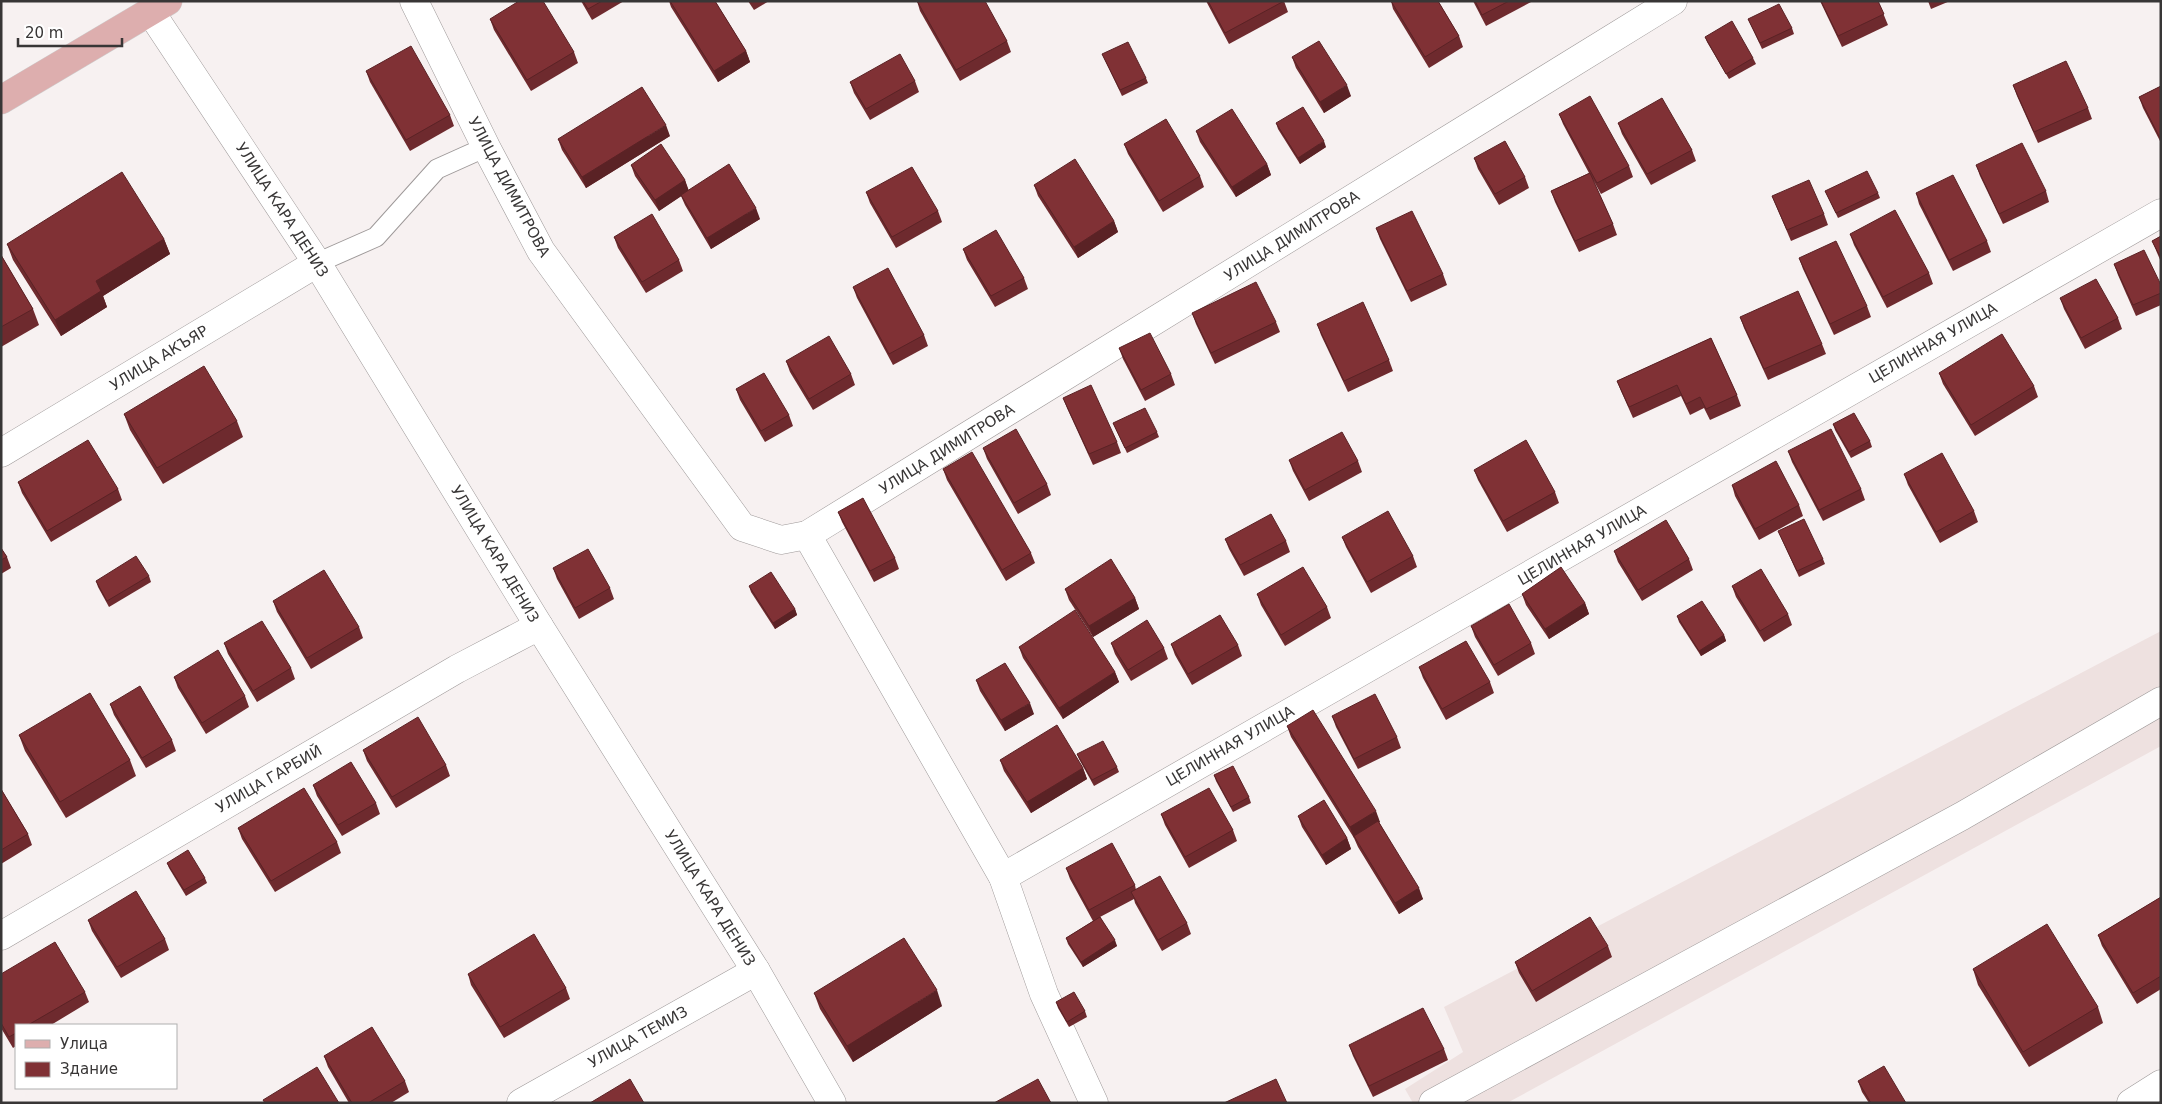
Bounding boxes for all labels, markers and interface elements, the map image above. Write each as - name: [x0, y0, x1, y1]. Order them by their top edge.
- scale bar: [18, 15, 121, 47]
- text: 20 m: [25, 24, 63, 42]
- street label: УЛИЦА ДИМИТРОВА: [464, 114, 554, 261]
- street label: УЛИЦА КАРА ДЕНИЗ: [232, 139, 332, 281]
- street label: УЛИЦА ДИМИТРОВА: [1221, 187, 1364, 285]
- street label: ЦЕЛИННАЯ УЛИЦА: [1866, 299, 2001, 387]
- street label: УЛИЦА АКЪЯР: [107, 322, 211, 394]
- street label: УЛИЦА ДИМИТРОВА: [876, 400, 1019, 498]
- street label: УЛИЦА КАРА ДЕНИЗ: [447, 482, 543, 626]
- street label: ЦЕЛИННАЯ УЛИЦА: [1515, 501, 1650, 589]
- street label: ЦЕЛИННАЯ УЛИЦА: [1163, 702, 1298, 790]
- street label: УЛИЦА ГАРБИЙ: [212, 740, 325, 817]
- street label: УЛИЦА КАРА ДЕНИЗ: [661, 827, 759, 969]
- street label: УЛИЦА ТЕМИЗ: [585, 1002, 691, 1072]
- legend: [15, 1024, 178, 1089]
- text: Улица: [60, 1035, 108, 1053]
- text: Здание: [60, 1060, 118, 1078]

